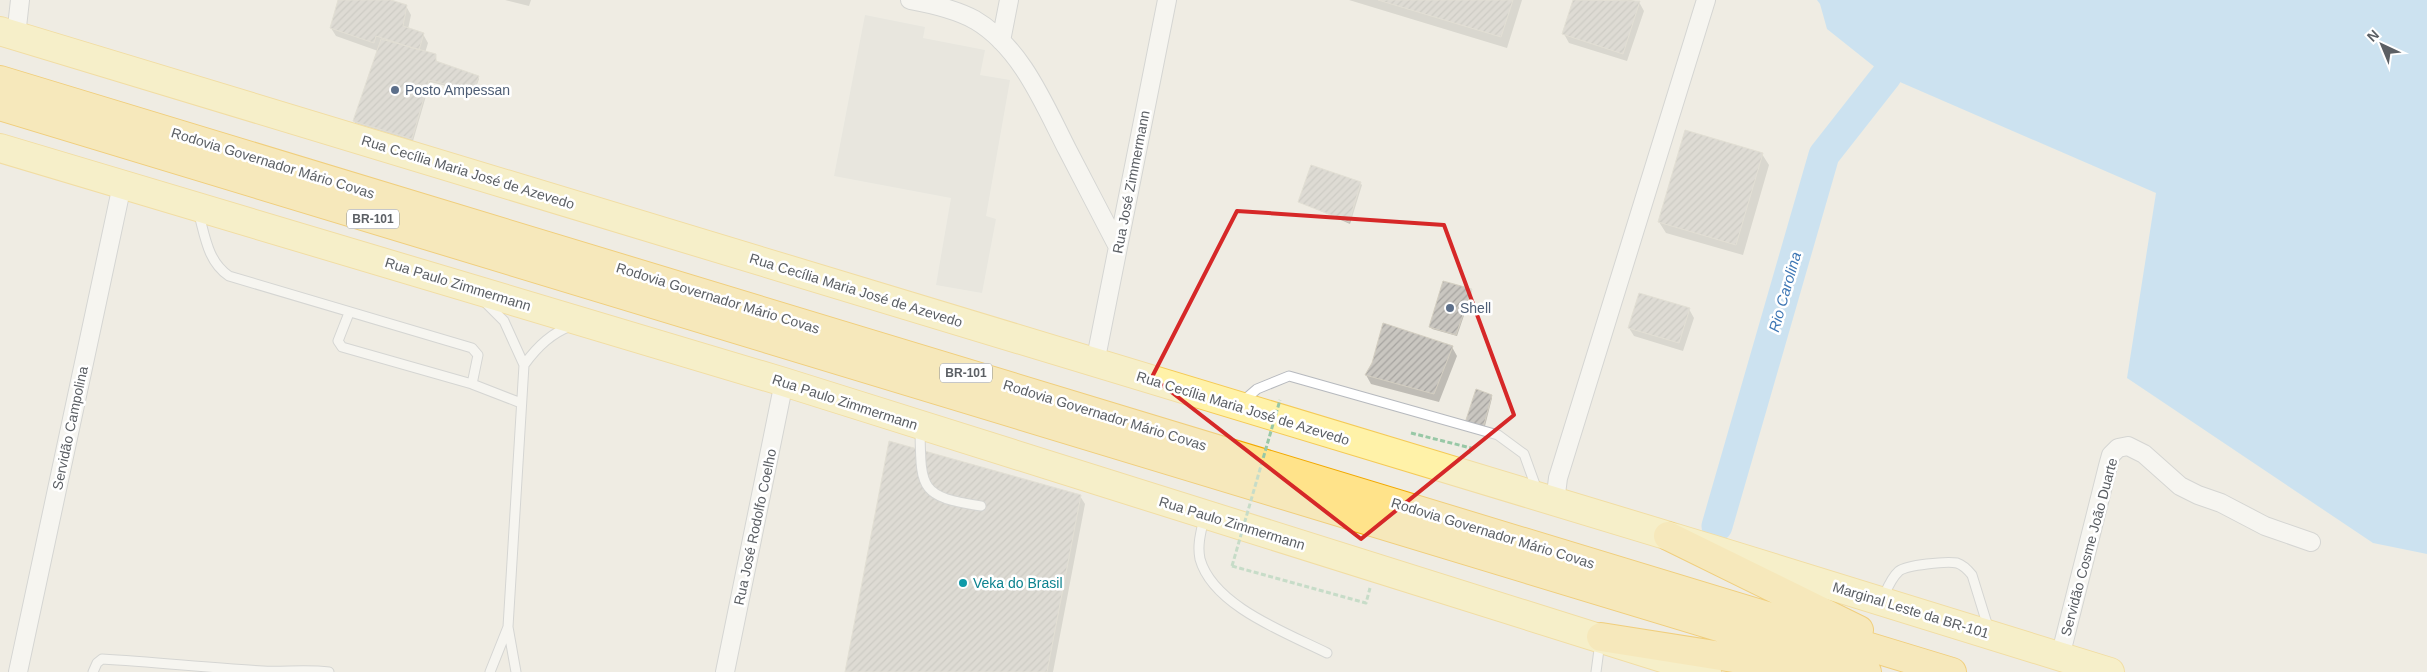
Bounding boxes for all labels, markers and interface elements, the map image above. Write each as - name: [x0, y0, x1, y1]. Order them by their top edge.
- north arrow: [2357, 20, 2407, 70]
- text: N: [2364, 26, 2382, 45]
- place label: Posto Ampessan: [405, 82, 510, 98]
- marker: Posto Ampessan: [389, 84, 401, 96]
- street label: Rua José Zimmermann: [1109, 109, 1153, 255]
- street label: Rodovia Governador Mário Covas: [169, 124, 377, 202]
- street label: Rua Cecília Maria José de Azevedo: [360, 132, 577, 212]
- road number: BR-101: [347, 210, 399, 228]
- street label: Rua Cecília Maria José de Azevedo: [748, 250, 965, 330]
- water label: Rio Carolina: [1765, 250, 1804, 334]
- street label: Rua Paulo Zimmermann: [383, 254, 533, 314]
- street label: Rodovia Governador Mário Covas: [614, 259, 822, 337]
- place label: Shell: [1460, 300, 1491, 316]
- marker: Shell: [1444, 302, 1456, 314]
- road number: BR-101: [940, 363, 992, 382]
- street label: Servidão Campolina: [49, 364, 91, 491]
- street label: Rua Cecília Maria José de Azevedo: [1135, 368, 1352, 448]
- street label: Rua Paulo Zimmermann: [770, 371, 920, 433]
- street label: Rodovia Governador Mário Covas: [1001, 376, 1209, 454]
- street label: Rua José Rodolfo Coelho: [731, 447, 779, 607]
- street label: Servidão Cosme João Duarte: [2058, 456, 2121, 638]
- street label: Rua Paulo Zimmermann: [1157, 493, 1307, 553]
- street label: Rodovia Governador Mário Covas: [1389, 494, 1597, 572]
- place label: Veka do Brasil: [973, 575, 1063, 591]
- marker: Veka do Brasil: [957, 577, 969, 589]
- street label: Marginal Leste da BR-101: [1831, 579, 1991, 641]

